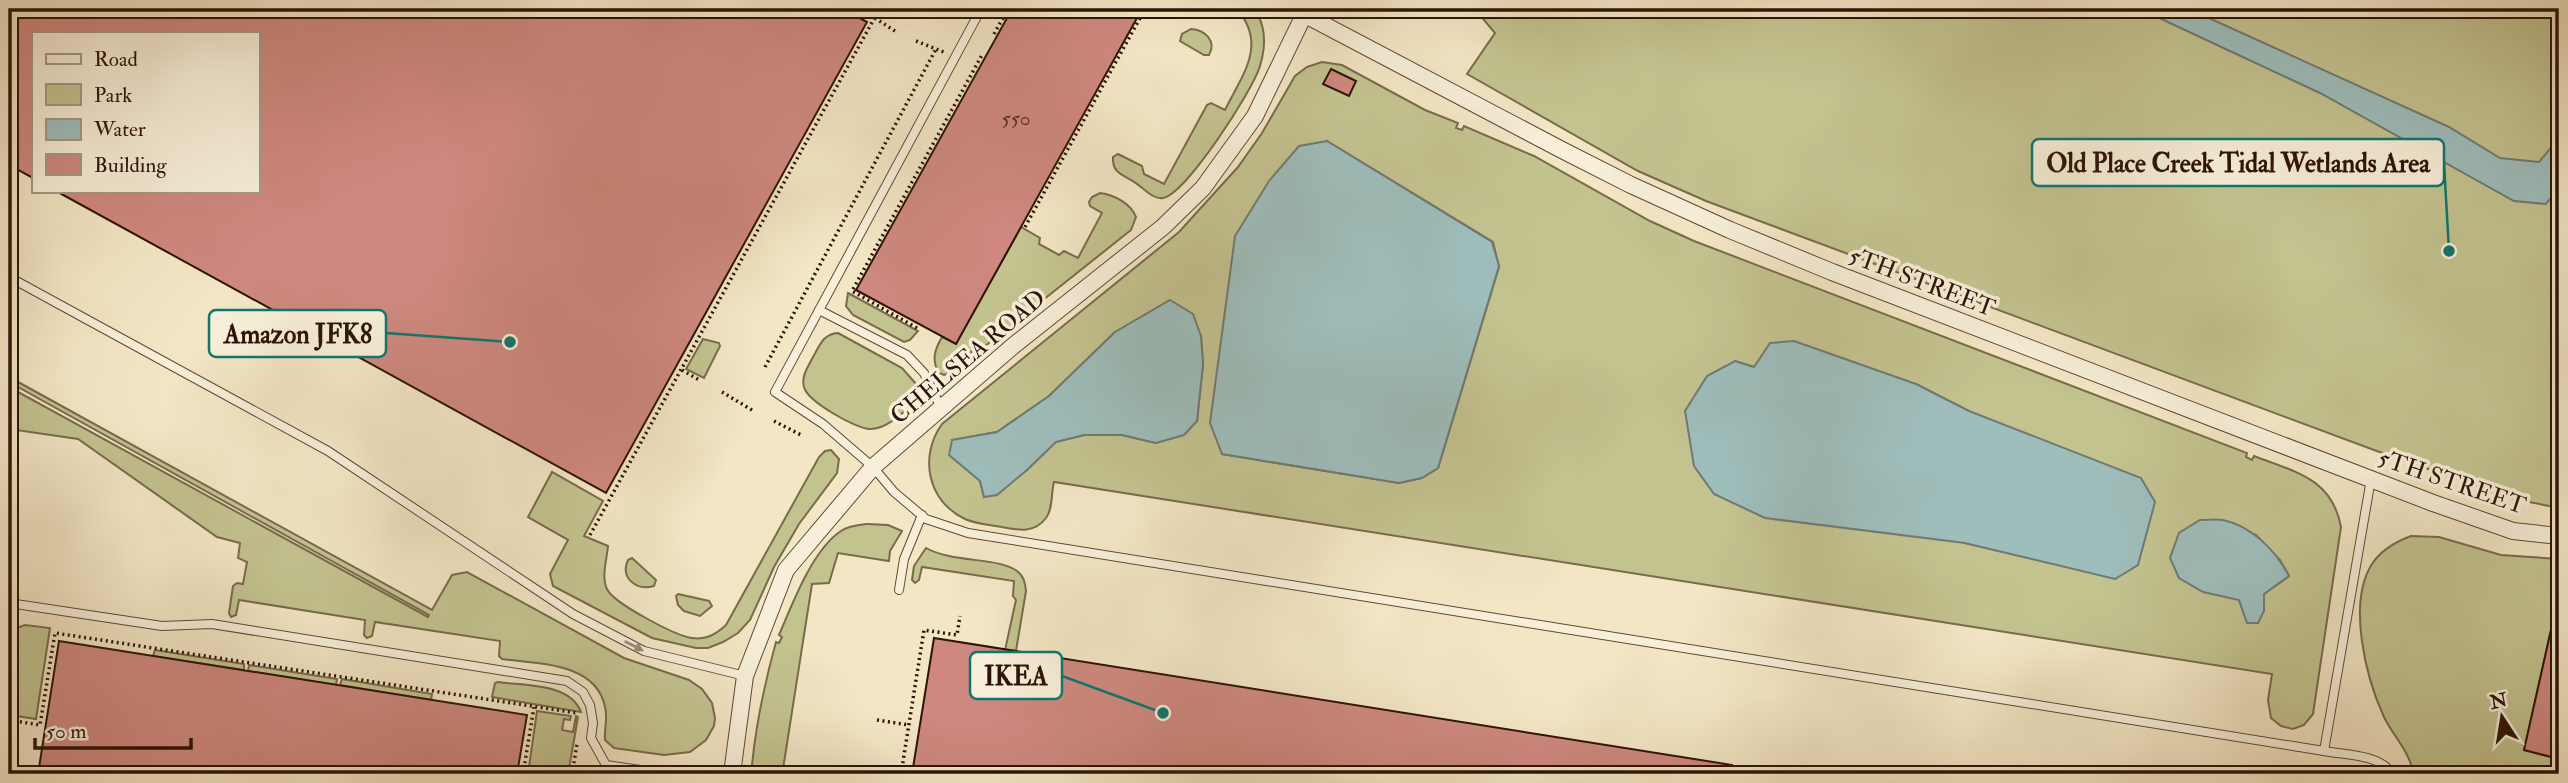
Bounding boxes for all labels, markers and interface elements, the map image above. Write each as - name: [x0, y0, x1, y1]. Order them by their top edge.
- legend: [32, 32, 259, 192]
- text: Road: [94, 46, 139, 73]
- text: Park: [94, 82, 132, 109]
- house number: 550: [1001, 105, 1031, 132]
- text: Water: [93, 116, 146, 143]
- callout: Old Place Creek Tidal Wetlands Area: [2032, 139, 2444, 186]
- text: Old Place Creek Tidal Wetlands Area: [2046, 148, 2431, 180]
- text: Building: [94, 152, 167, 179]
- street label: 5TH STREET: [1845, 240, 2000, 324]
- street label: CHELSEA ROAD: [884, 283, 1052, 431]
- callout: Amazon JFK8: [209, 310, 386, 357]
- text: Amazon JFK8: [223, 319, 372, 351]
- street label: 5TH STREET: [2374, 442, 2530, 522]
- one-way arrow: [624, 640, 644, 651]
- callout: IKEA: [970, 652, 1062, 699]
- text: IKEA: [984, 661, 1048, 693]
- north arrow: [2466, 682, 2536, 752]
- text: N: [2487, 688, 2510, 715]
- scale bar: [35, 706, 191, 750]
- text: 50 m: [46, 718, 87, 745]

